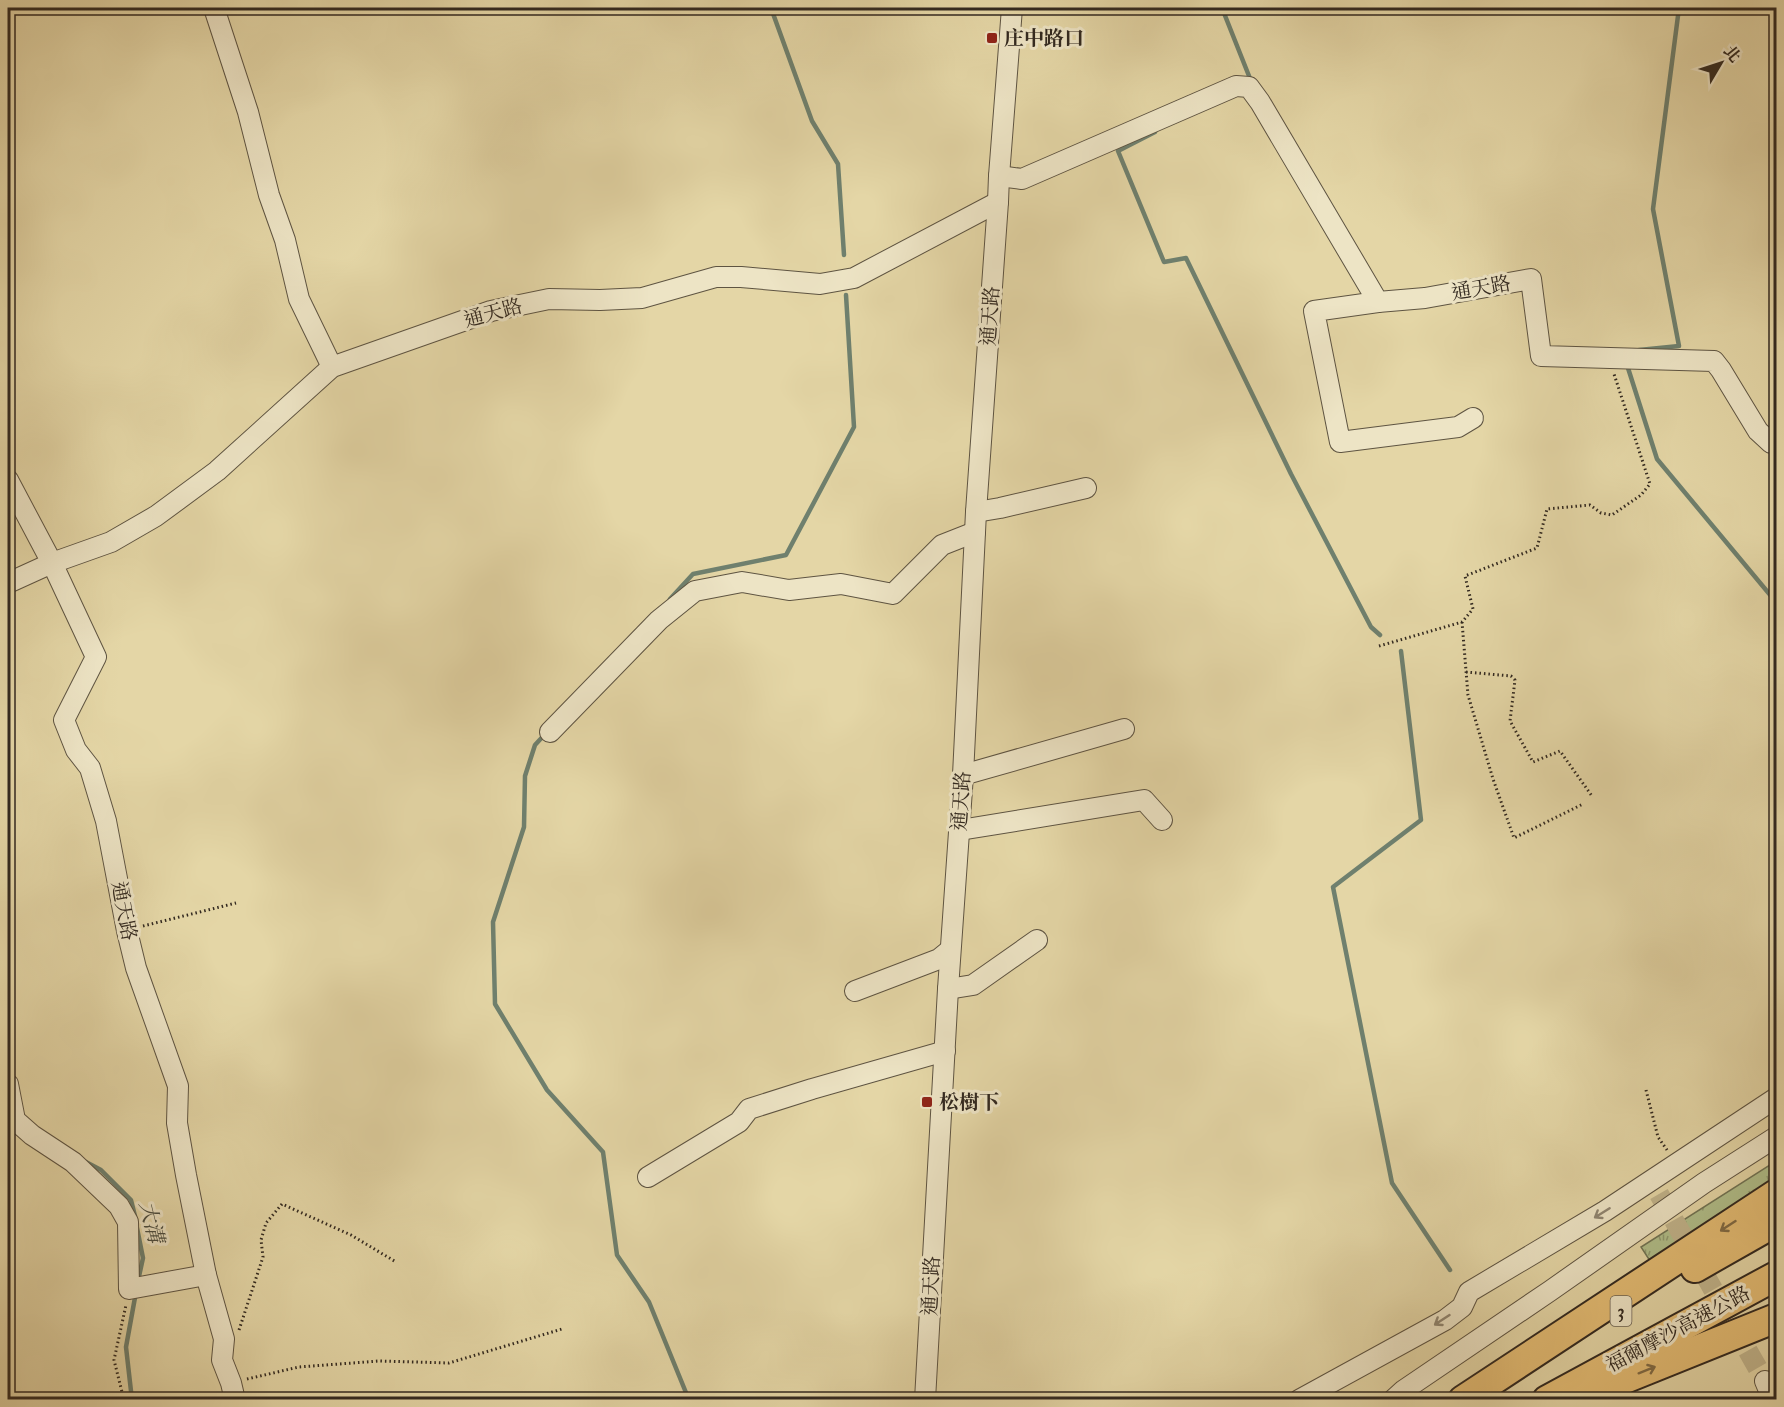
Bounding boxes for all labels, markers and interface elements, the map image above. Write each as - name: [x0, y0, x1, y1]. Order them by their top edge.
- place label: 庄中路口: [1004, 26, 1084, 51]
- marker: 庄中路口: [985, 31, 999, 45]
- north arrow: [1691, 33, 1751, 93]
- text: 北: [1719, 42, 1745, 67]
- street label: 通天路: [1449, 270, 1513, 306]
- street label: 通天路: [975, 285, 1005, 347]
- street label: 通天路: [461, 293, 525, 333]
- street label: 通天路: [946, 770, 976, 832]
- street label: 通天路: [106, 879, 142, 943]
- place label: 松樹下: [939, 1090, 999, 1115]
- marker: 松樹下: [920, 1095, 934, 1109]
- water label: 大溝: [133, 1198, 170, 1249]
- one-way arrow: [1594, 1207, 1611, 1219]
- one-way arrow: [1720, 1220, 1736, 1232]
- street label: 通天路: [917, 1255, 945, 1317]
- street label: 福爾摩沙高速公路: [1601, 1280, 1755, 1378]
- road number: 3: [1610, 1296, 1632, 1326]
- one-way arrow: [1434, 1314, 1451, 1327]
- one-way arrow: [1637, 1364, 1656, 1375]

